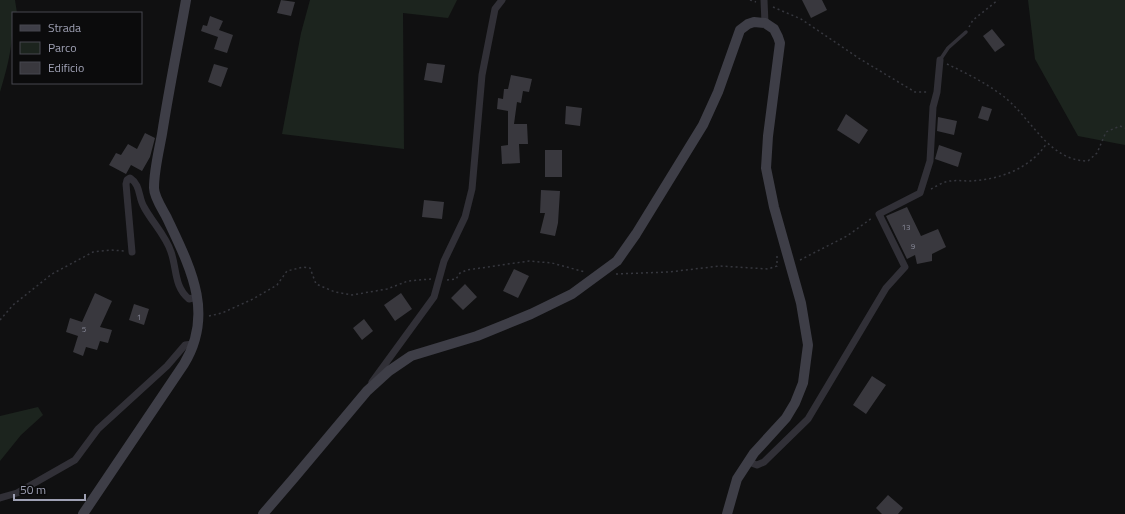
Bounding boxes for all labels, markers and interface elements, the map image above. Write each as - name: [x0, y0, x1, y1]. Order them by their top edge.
- legend: [12, 12, 142, 84]
- text: Strada: [48, 18, 81, 37]
- text: Parco: [48, 38, 77, 57]
- text: Edificio: [48, 58, 84, 77]
- house number: 13: [902, 221, 910, 233]
- house number: 9: [911, 240, 916, 252]
- house number: 1: [137, 311, 141, 323]
- house number: 5: [82, 323, 87, 335]
- scale bar: [14, 476, 85, 502]
- text: 50 m: [20, 480, 46, 499]

